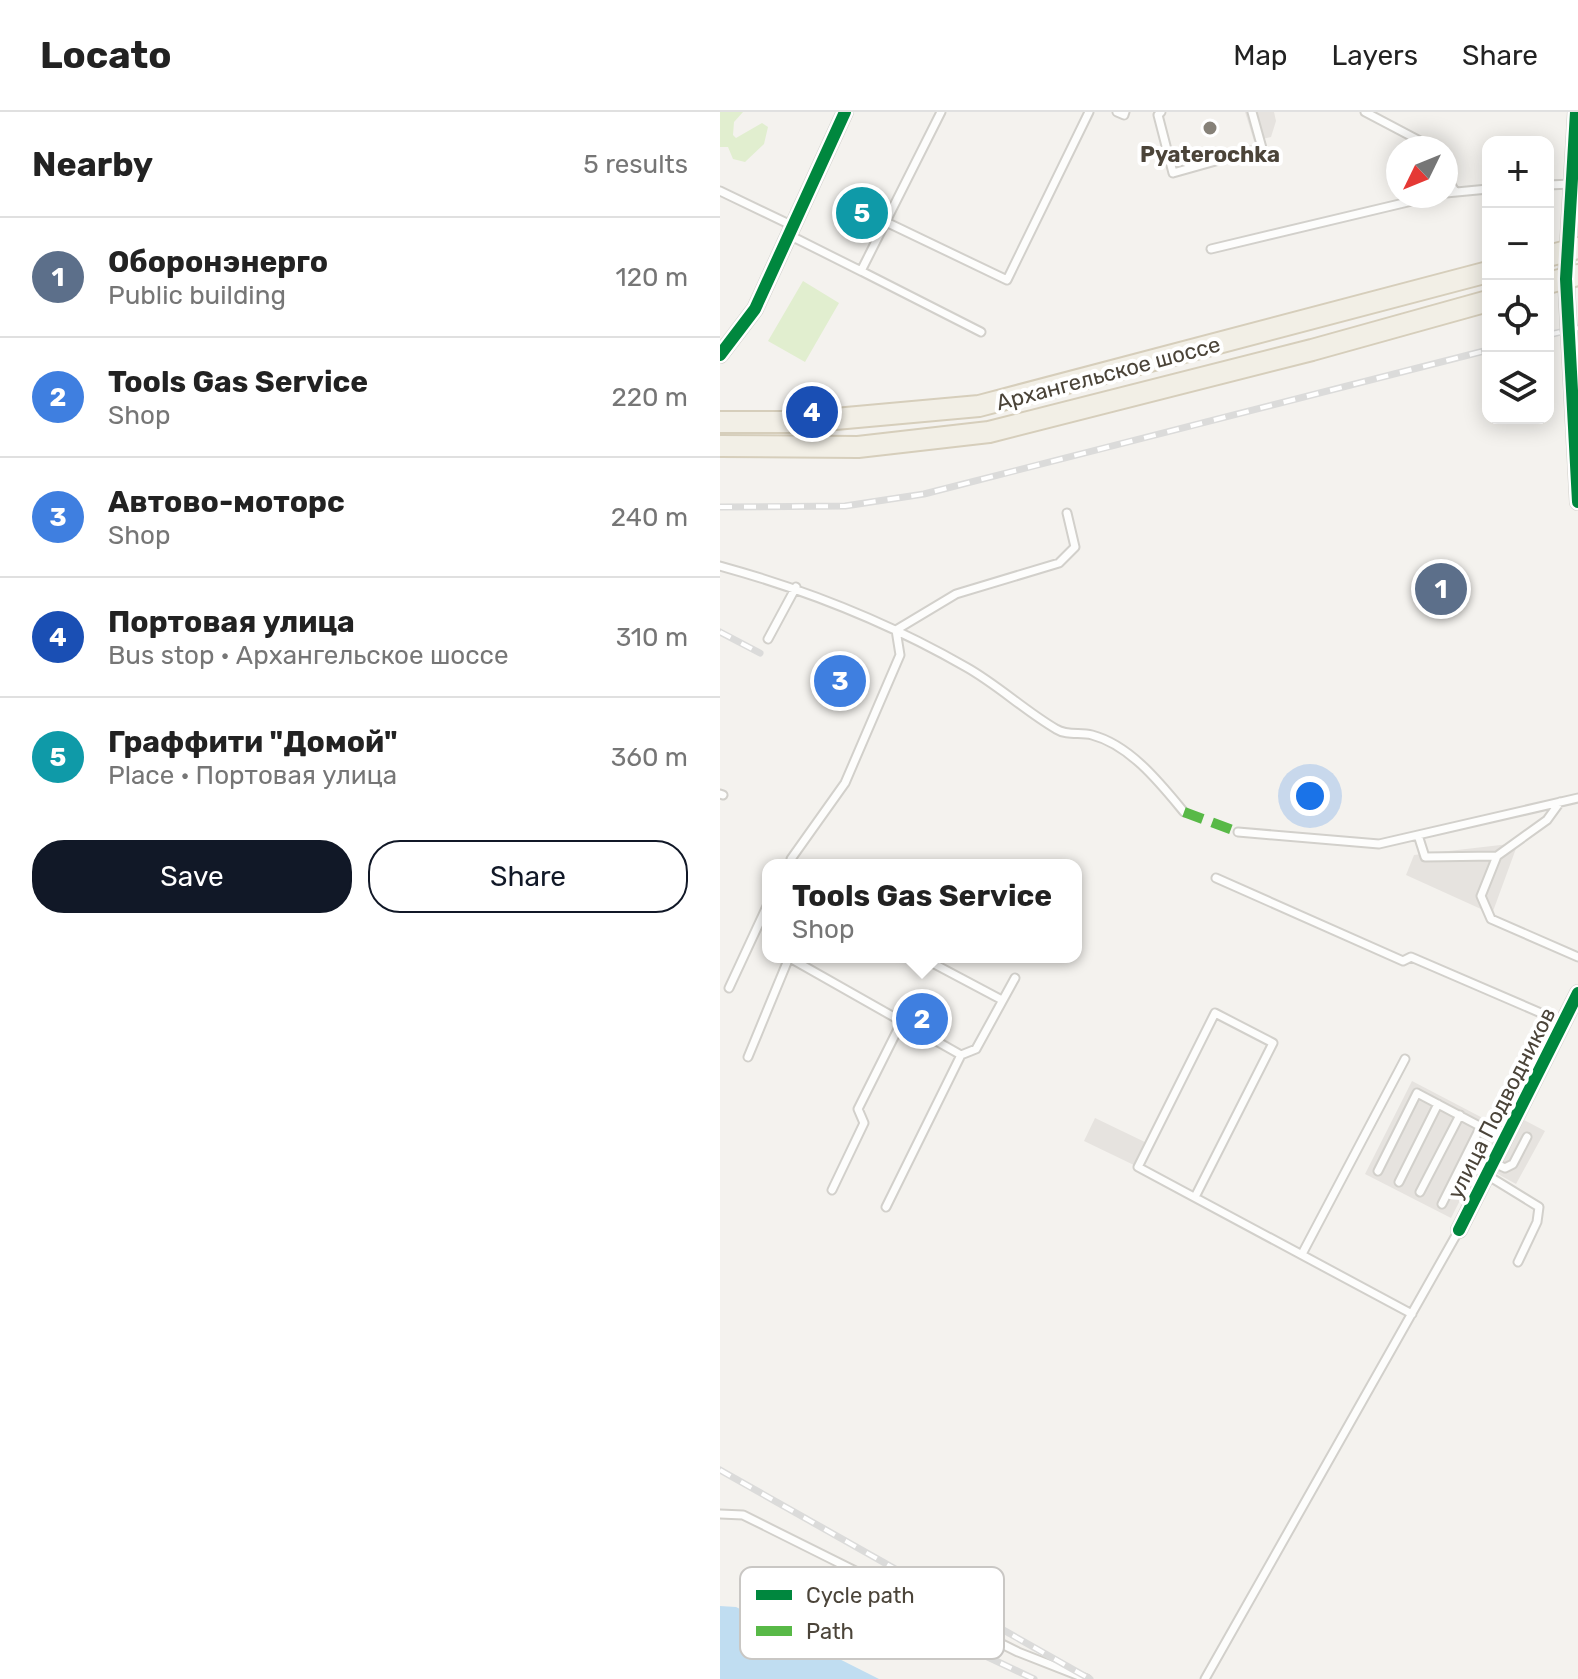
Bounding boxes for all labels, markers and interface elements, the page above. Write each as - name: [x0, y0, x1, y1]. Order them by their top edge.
- text: Locato: [40, 32, 171, 78]
- text: Map: [1233, 39, 1288, 72]
- text: Layers: [1332, 39, 1418, 72]
- text: Share: [1462, 39, 1538, 72]
- marker: Pyaterochka: [1201, 119, 1219, 137]
- north arrow: [1386, 136, 1458, 208]
- map controls: [1482, 136, 1554, 424]
- button: +: [1482, 136, 1554, 208]
- place label: Pyaterochka: [1140, 141, 1280, 168]
- text: Nearby: [32, 144, 153, 185]
- text: 5 results: [583, 149, 688, 180]
- pin: 5: [836, 183, 888, 243]
- button: −: [1482, 208, 1554, 280]
- text: Оборонэнерго: [108, 244, 328, 280]
- text: 1: [52, 262, 64, 293]
- text: 120 m: [616, 262, 688, 293]
- text: Public building: [108, 280, 286, 311]
- button: locate: [1482, 280, 1554, 352]
- street label: Архангельское шоссе: [993, 331, 1223, 416]
- button: layers: [1482, 352, 1554, 424]
- text: Tools Gas Service: [108, 364, 368, 400]
- text: 2: [50, 382, 66, 413]
- text: 220 m: [611, 382, 688, 413]
- pin: 4: [786, 382, 838, 442]
- text: Shop: [108, 400, 170, 431]
- text: Автово-моторс: [108, 484, 345, 520]
- text: 3: [49, 502, 67, 533]
- text: 240 m: [611, 502, 688, 533]
- text: Shop: [108, 520, 170, 551]
- pin: 1: [1415, 559, 1467, 619]
- text: Портовая улица: [108, 604, 355, 640]
- text: 4: [49, 622, 67, 653]
- text: 310 m: [616, 622, 688, 653]
- text: Bus stop · Архангельское шоссе: [108, 640, 509, 671]
- pin: 3: [814, 651, 866, 711]
- text: Граффити "Домой": [108, 724, 398, 760]
- text: 5: [50, 742, 66, 773]
- text: 360 m: [611, 742, 688, 773]
- text: Place · Портовая улица: [108, 760, 397, 791]
- your location: [1290, 776, 1330, 816]
- button: Save: [32, 840, 352, 913]
- button: Share: [368, 840, 688, 913]
- popup: [762, 859, 1082, 963]
- text: Tools Gas Service: [792, 878, 1052, 914]
- text: Shop: [792, 914, 854, 945]
- pin: 2: [896, 989, 948, 1049]
- street label: улица Подводников: [1441, 1003, 1561, 1204]
- legend: [740, 1567, 1004, 1659]
- text: Cycle path: [806, 1582, 915, 1609]
- text: Path: [806, 1618, 854, 1645]

